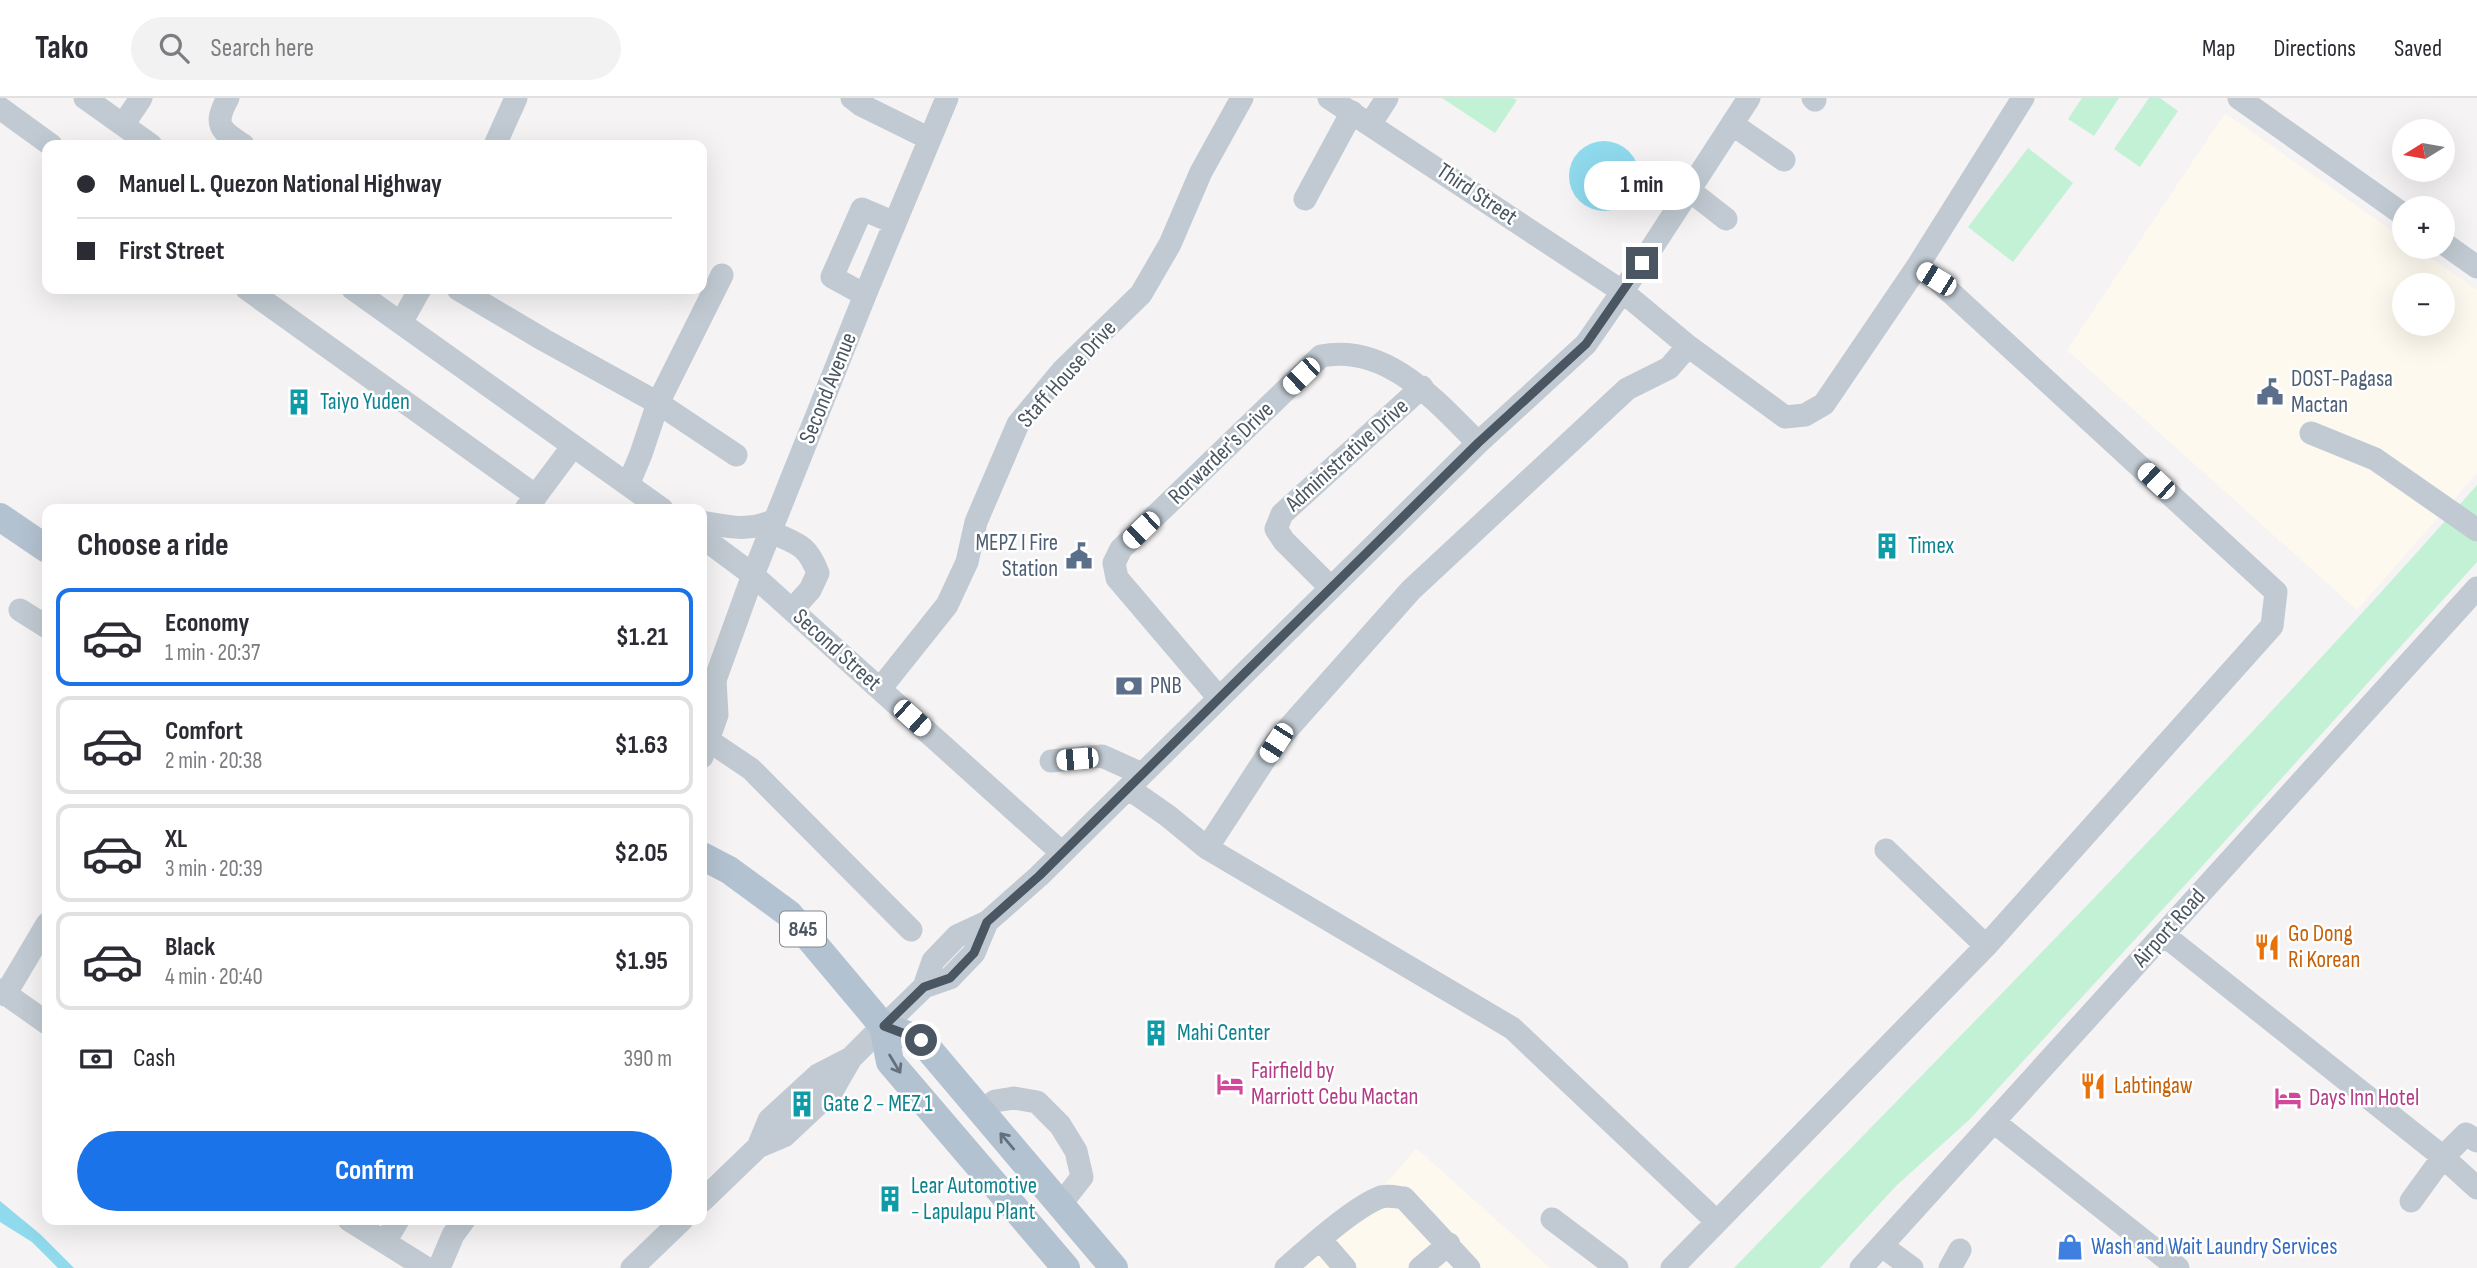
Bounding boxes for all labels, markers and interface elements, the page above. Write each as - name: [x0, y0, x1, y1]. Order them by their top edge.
- search box: [131, 17, 621, 80]
- text: Tako: [35, 28, 89, 68]
- icon: search: [155, 29, 193, 67]
- text: Search here: [211, 33, 314, 64]
- text: Map: [2202, 34, 2235, 63]
- text: Directions: [2273, 34, 2356, 63]
- text: Saved: [2394, 34, 2442, 63]
- north arrow: [2392, 119, 2455, 182]
- map controls: [2392, 119, 2455, 336]
- street label: Third Street: [1431, 157, 1523, 231]
- callout: 1 min: [1584, 162, 1700, 211]
- text: Manuel L. Quezon National Highway: [119, 169, 442, 200]
- text: 1 min: [1621, 171, 1663, 199]
- button: +: [2392, 196, 2455, 259]
- text: First Street: [119, 236, 224, 267]
- route end: [1626, 247, 1658, 279]
- car: [1913, 259, 1960, 299]
- button: −: [2392, 273, 2455, 336]
- street label: Staff House Drive: [1012, 315, 1122, 433]
- street label: Second Avenue: [793, 328, 863, 448]
- car: [1279, 354, 1324, 398]
- place label: DOST-Pagasa Mactan: [2291, 365, 2393, 419]
- public building icon: DOST-Pagasa Mactan: [2255, 377, 2285, 407]
- building icon: Taiyo Yuden: [284, 387, 314, 417]
- place label: Taiyo Yuden: [320, 388, 410, 416]
- street label: Administrative Drive: [1279, 392, 1414, 518]
- street label: Rorwarder's Drive: [1162, 396, 1280, 510]
- car: [2134, 459, 2179, 503]
- car: [1119, 508, 1164, 552]
- text: Choose a ride: [77, 526, 229, 565]
- place label: MEPZ I Fire Station: [975, 529, 1058, 583]
- building icon: Timex: [1872, 531, 1902, 561]
- place label: Timex: [1908, 532, 1954, 560]
- public building icon: MEPZ I Fire Station: [1064, 541, 1094, 571]
- street label: Second Street: [787, 603, 887, 697]
- icon: car: [81, 606, 144, 669]
- text: Economy: [165, 608, 249, 639]
- text: $1.21: [616, 622, 668, 653]
- text: 1 min · 20:37: [165, 639, 260, 667]
- bank icon: PNB: [1114, 671, 1144, 701]
- place label: PNB: [1150, 672, 1182, 700]
- car: [890, 696, 935, 740]
- icon: car: [81, 714, 144, 777]
- text: Comfort: [165, 716, 243, 747]
- car: [1256, 720, 1297, 766]
- text: $1.63: [615, 730, 668, 761]
- text: 2 min · 20:38: [165, 747, 262, 775]
- car: [1056, 747, 1099, 771]
- icon: car: [81, 822, 144, 885]
- text: XL: [165, 824, 187, 855]
- text: $2.05: [614, 838, 668, 869]
- text: 3 min · 20:39: [165, 855, 263, 883]
- street label: Airport Road: [2126, 883, 2211, 974]
- road number: 845: [780, 912, 826, 946]
- place label: Go Dong Ri Korean: [2288, 920, 2360, 974]
- icon: car: [81, 930, 144, 993]
- text: Black: [165, 932, 215, 963]
- restaurant icon: Go Dong Ri Korean: [2252, 932, 2282, 962]
- text: $1.95: [615, 946, 668, 977]
- text: 4 min · 20:40: [165, 963, 263, 991]
- building icon: Mahi Center: [1141, 1018, 1171, 1048]
- place label: Mahi Center: [1177, 1019, 1271, 1047]
- route start: [905, 1024, 937, 1056]
- icon: cash: [77, 1040, 115, 1078]
- text: Cash: [133, 1043, 176, 1074]
- text: 390 m: [623, 1045, 672, 1073]
- one-way arrow: [888, 1053, 902, 1073]
- place label: Fairfield by Marriott Cebu Mactan: [1251, 1057, 1418, 1111]
- hotel icon: Fairfield by Marriott Cebu Mactan: [1215, 1069, 1245, 1099]
- restaurant icon: Labtingaw: [2078, 1071, 2108, 1101]
- place label: Labtingaw: [2114, 1072, 2193, 1100]
- hotel icon: Days Inn Hotel: [2273, 1083, 2303, 1113]
- place label: Days Inn Hotel: [2309, 1084, 2419, 1112]
- building icon: Gate 2 - MEZ 1: [787, 1089, 817, 1119]
- place label: Gate 2 - MEZ 1: [823, 1090, 933, 1118]
- button: Confirm: [77, 1131, 672, 1211]
- one-way arrow: [999, 1133, 1015, 1151]
- place label: Lear Automotive - Lapulapu Plant: [911, 1172, 1037, 1226]
- building icon: Lear Automotive - Lapulapu Plant: [875, 1184, 905, 1214]
- shop icon: Wash and Wait Laundry Services: [2055, 1232, 2085, 1262]
- place label: Wash and Wait Laundry Services: [2091, 1233, 2337, 1261]

